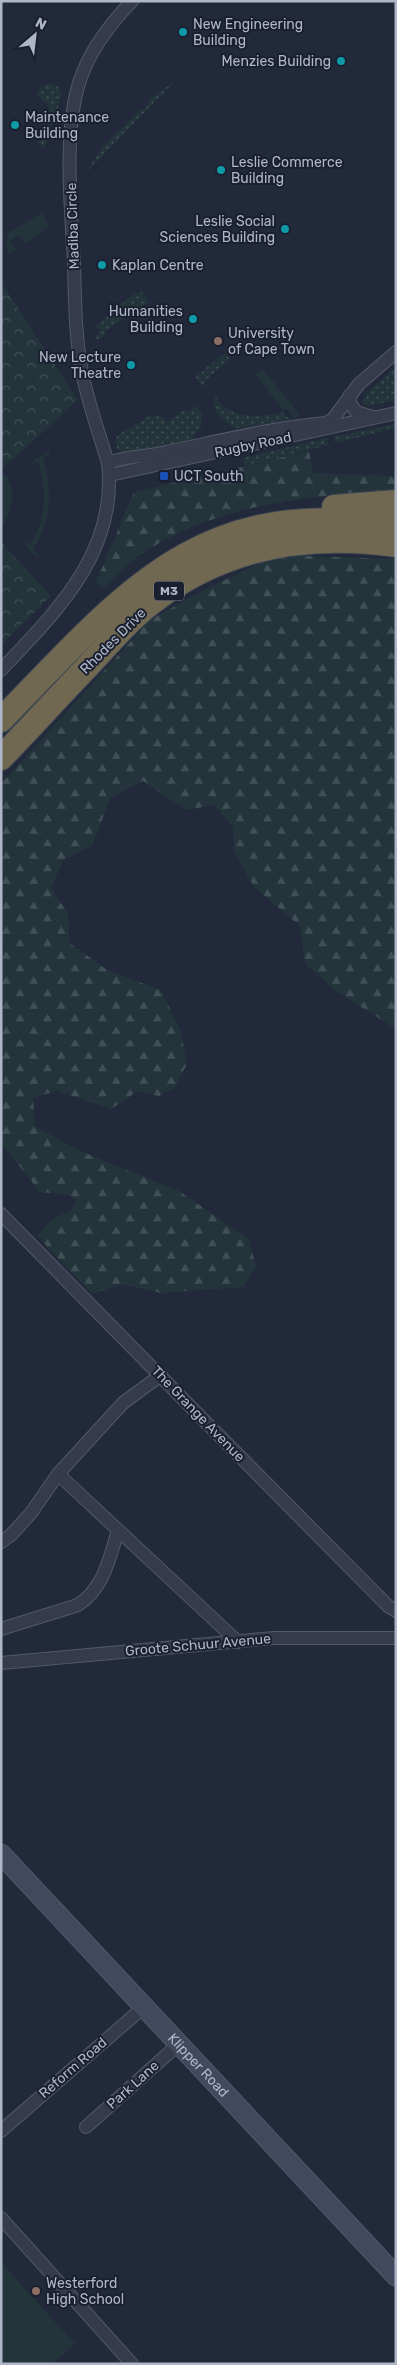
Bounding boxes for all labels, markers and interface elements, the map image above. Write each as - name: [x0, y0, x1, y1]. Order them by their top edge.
- north arrow: [10, 10, 60, 60]
- text: N: [32, 14, 49, 34]
- place label: New Engineering Building: [193, 16, 303, 49]
- marker: New Engineering Building: [177, 26, 189, 38]
- place label: Menzies Building: [222, 53, 331, 70]
- marker: Menzies Building: [335, 55, 347, 67]
- place label: Maintenance Building: [25, 109, 109, 142]
- marker: Maintenance Building: [9, 119, 21, 131]
- place label: Leslie Commerce Building: [231, 154, 343, 187]
- marker: Leslie Commerce Building: [215, 164, 227, 176]
- street label: Madiba Circle: [63, 182, 83, 270]
- place label: Leslie Social Sciences Building: [160, 213, 275, 246]
- marker: Leslie Social Sciences Building: [279, 223, 291, 235]
- place label: Kaplan Centre: [112, 257, 204, 274]
- marker: Kaplan Centre: [96, 259, 108, 271]
- place label: Humanities Building: [109, 303, 183, 336]
- marker: Humanities Building: [187, 313, 199, 325]
- place label: University of Cape Town: [228, 325, 315, 358]
- marker: University of Cape Town: [212, 335, 224, 347]
- place label: New Lecture Theatre: [39, 349, 121, 382]
- marker: New Lecture Theatre: [125, 359, 137, 371]
- street label: Rugby Road: [213, 429, 293, 461]
- place label: UCT South: [174, 468, 244, 485]
- marker: UCT South: [158, 470, 170, 482]
- road number: M3: [154, 582, 184, 600]
- street label: Rhodes Drive: [77, 604, 150, 677]
- street label: The Grange Avenue: [148, 1362, 248, 1466]
- street label: Groote Schuur Avenue: [124, 1630, 272, 1660]
- street label: Klipper Road: [164, 2029, 233, 2101]
- street label: Reform Road: [36, 2034, 110, 2102]
- street label: Park Lane: [103, 2057, 163, 2113]
- place label: Westerford High School: [46, 2275, 124, 2308]
- marker: Westerford High School: [30, 2285, 42, 2297]

